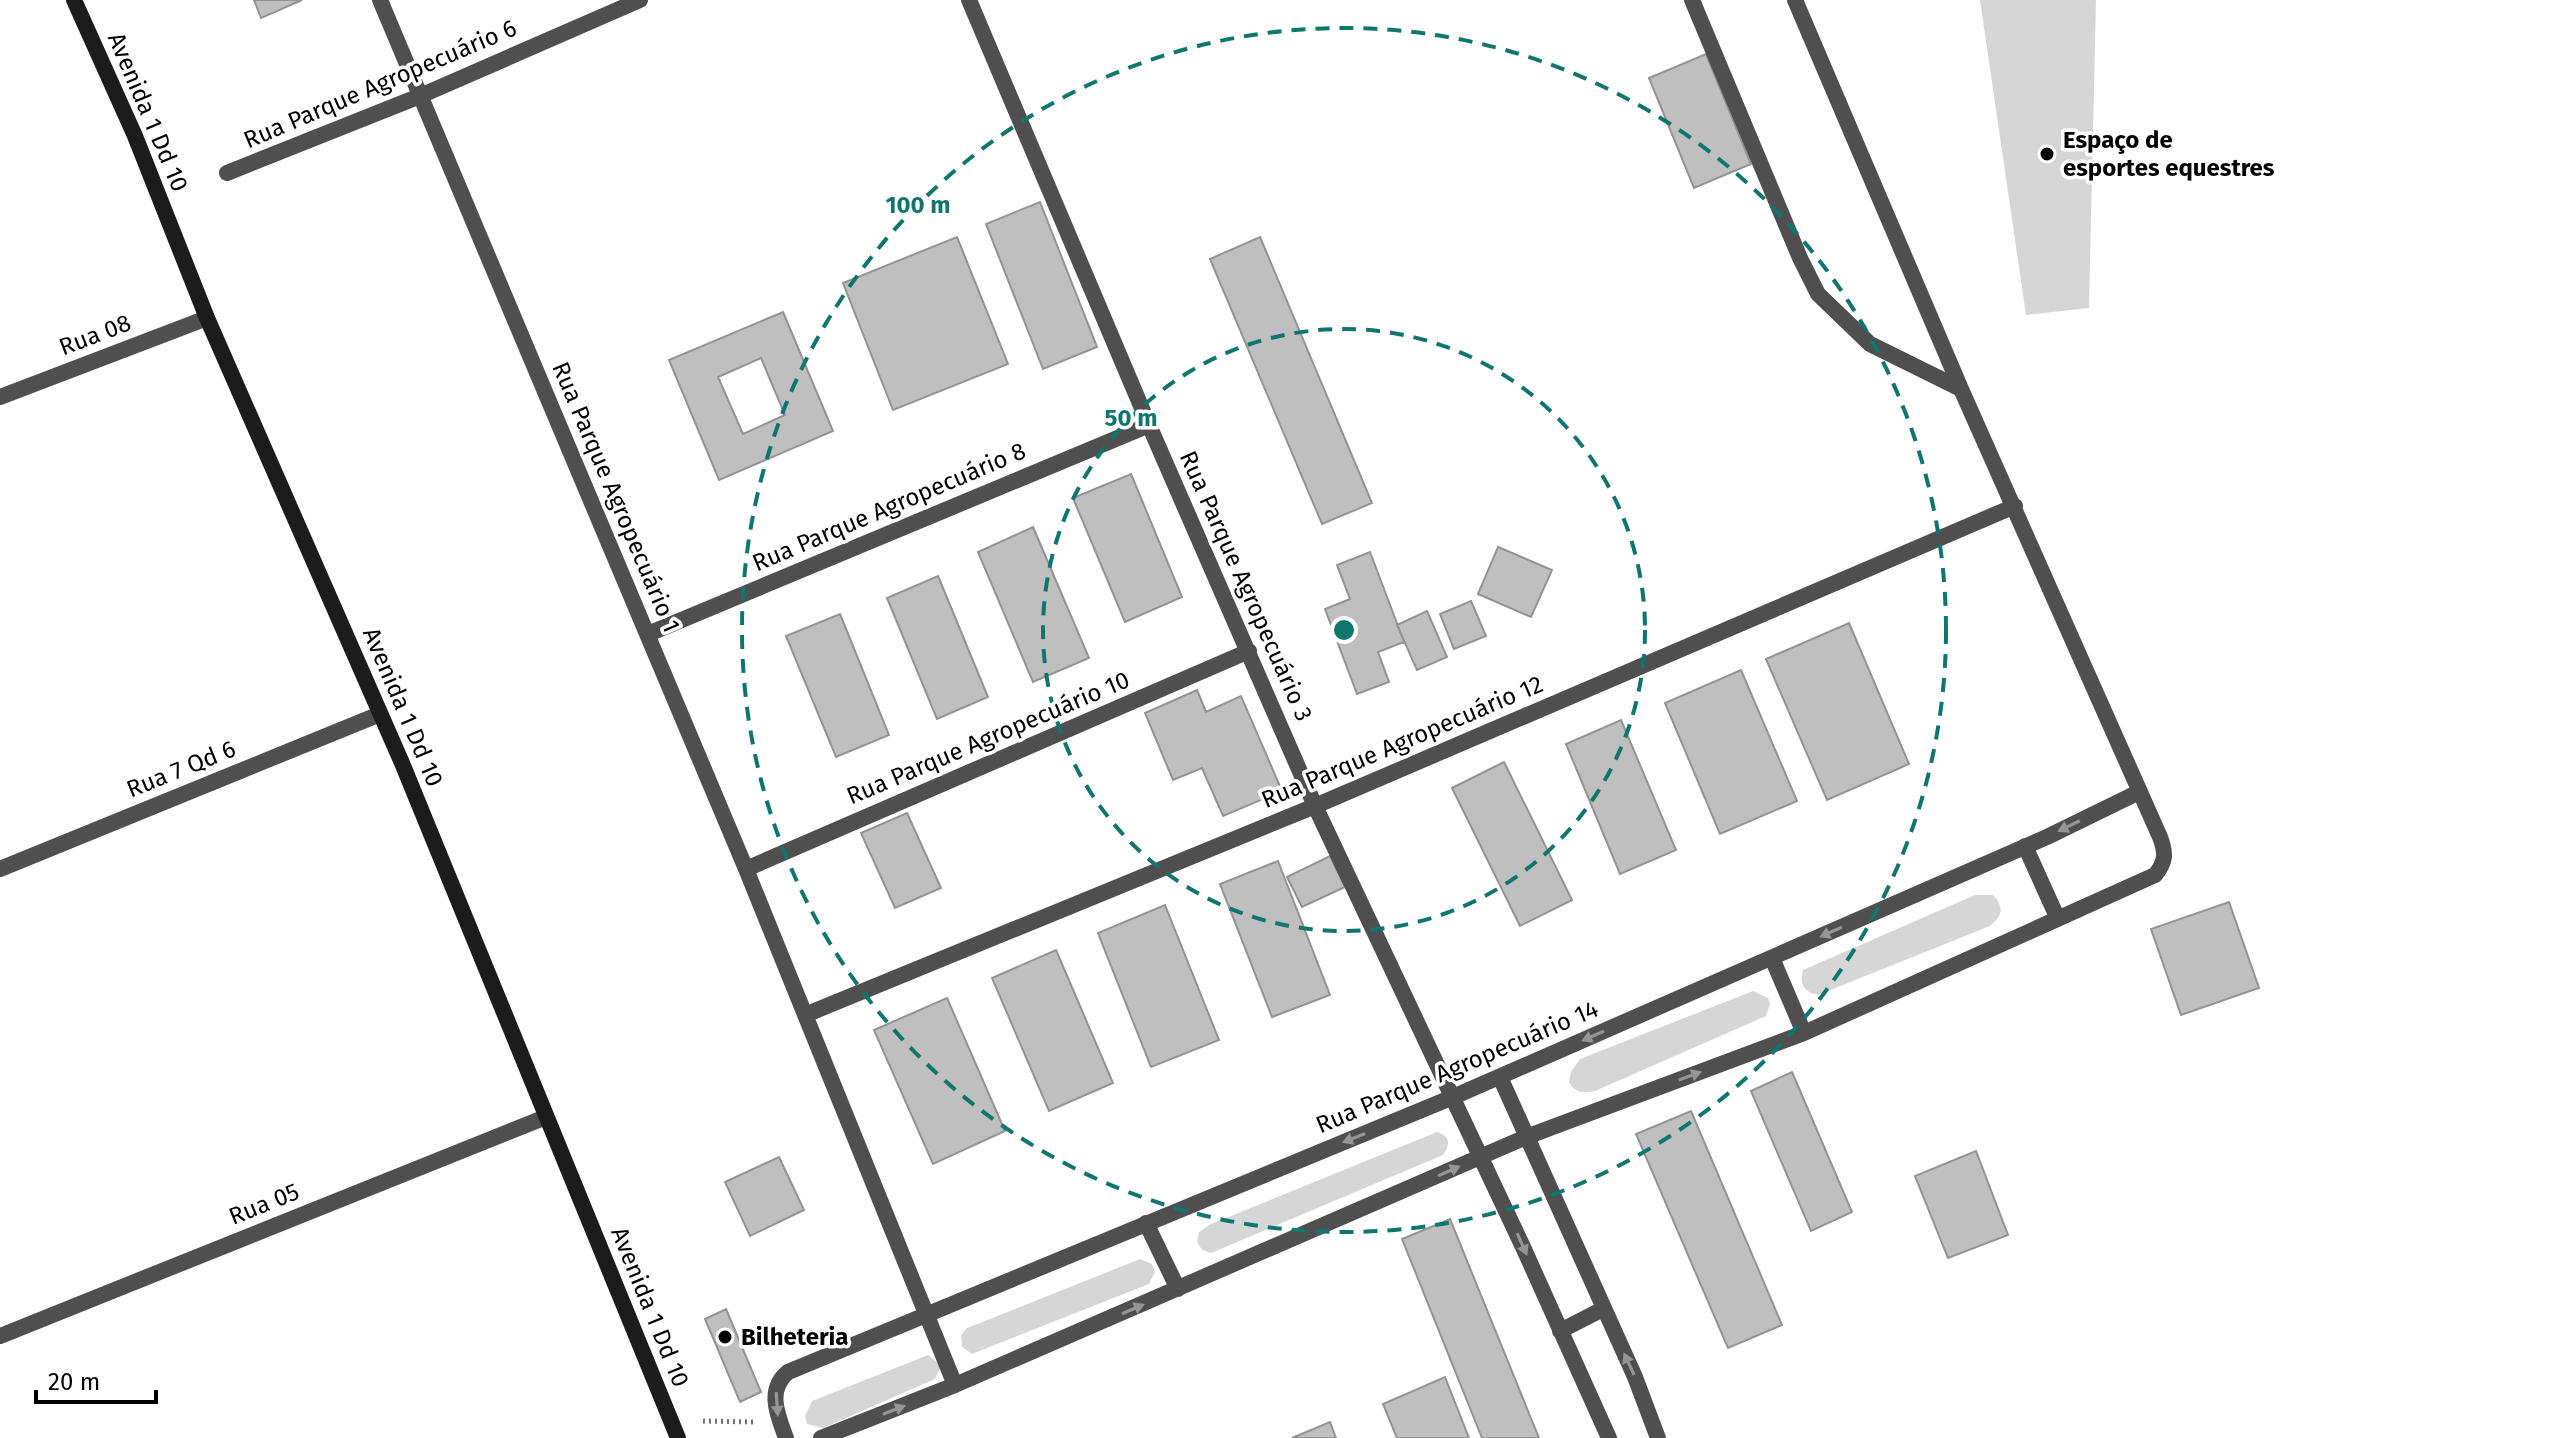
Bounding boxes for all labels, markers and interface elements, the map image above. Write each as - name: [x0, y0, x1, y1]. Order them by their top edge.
- street label: Rua Parque Agropecuário 6: [239, 14, 521, 154]
- street label: Avenida 1 Dd 10: [102, 28, 194, 196]
- place label: Espaço de esportes equestres: [2063, 126, 2275, 182]
- marker: Espaço de esportes equestres: [2038, 145, 2056, 163]
- text: 100 m: [885, 191, 951, 219]
- street label: Rua 08: [55, 309, 135, 361]
- street label: Rua Parque Agropecuário 1: [546, 358, 686, 636]
- text: 50 m: [1105, 404, 1157, 432]
- street label: Rua Parque Agropecuário 8: [748, 437, 1030, 577]
- street label: Rua Parque Agropecuário 3: [1174, 447, 1318, 725]
- centre of rings: [1330, 616, 1358, 644]
- street label: Avenida 1 Dd 10: [357, 623, 449, 791]
- street label: Rua Parque Agropecuário 10: [842, 666, 1134, 810]
- street label: Rua Parque Agropecuário 12: [1257, 670, 1547, 814]
- street label: Rua 7 Qd 6: [122, 734, 240, 804]
- one-way arrow: [2057, 819, 2081, 833]
- one-way arrow: [1820, 925, 1843, 938]
- street label: Rua Parque Agropecuário 14: [1312, 995, 1603, 1139]
- one-way arrow: [1581, 1029, 1605, 1042]
- one-way arrow: [1678, 1069, 1702, 1082]
- one-way arrow: [1342, 1132, 1366, 1145]
- one-way arrow: [1437, 1165, 1460, 1178]
- street label: Rua 05: [225, 1177, 303, 1231]
- street label: Avenida 1 Dd 10: [605, 1223, 695, 1391]
- one-way arrow: [1515, 1232, 1529, 1256]
- one-way arrow: [1121, 1302, 1145, 1315]
- place label: Bilheteria: [741, 1323, 848, 1351]
- marker: Bilheteria: [716, 1328, 734, 1346]
- one-way arrow: [1622, 1352, 1635, 1375]
- scale bar: [36, 1354, 156, 1404]
- text: 20 m: [48, 1368, 100, 1396]
- one-way arrow: [771, 1391, 784, 1416]
- one-way arrow: [882, 1403, 906, 1416]

